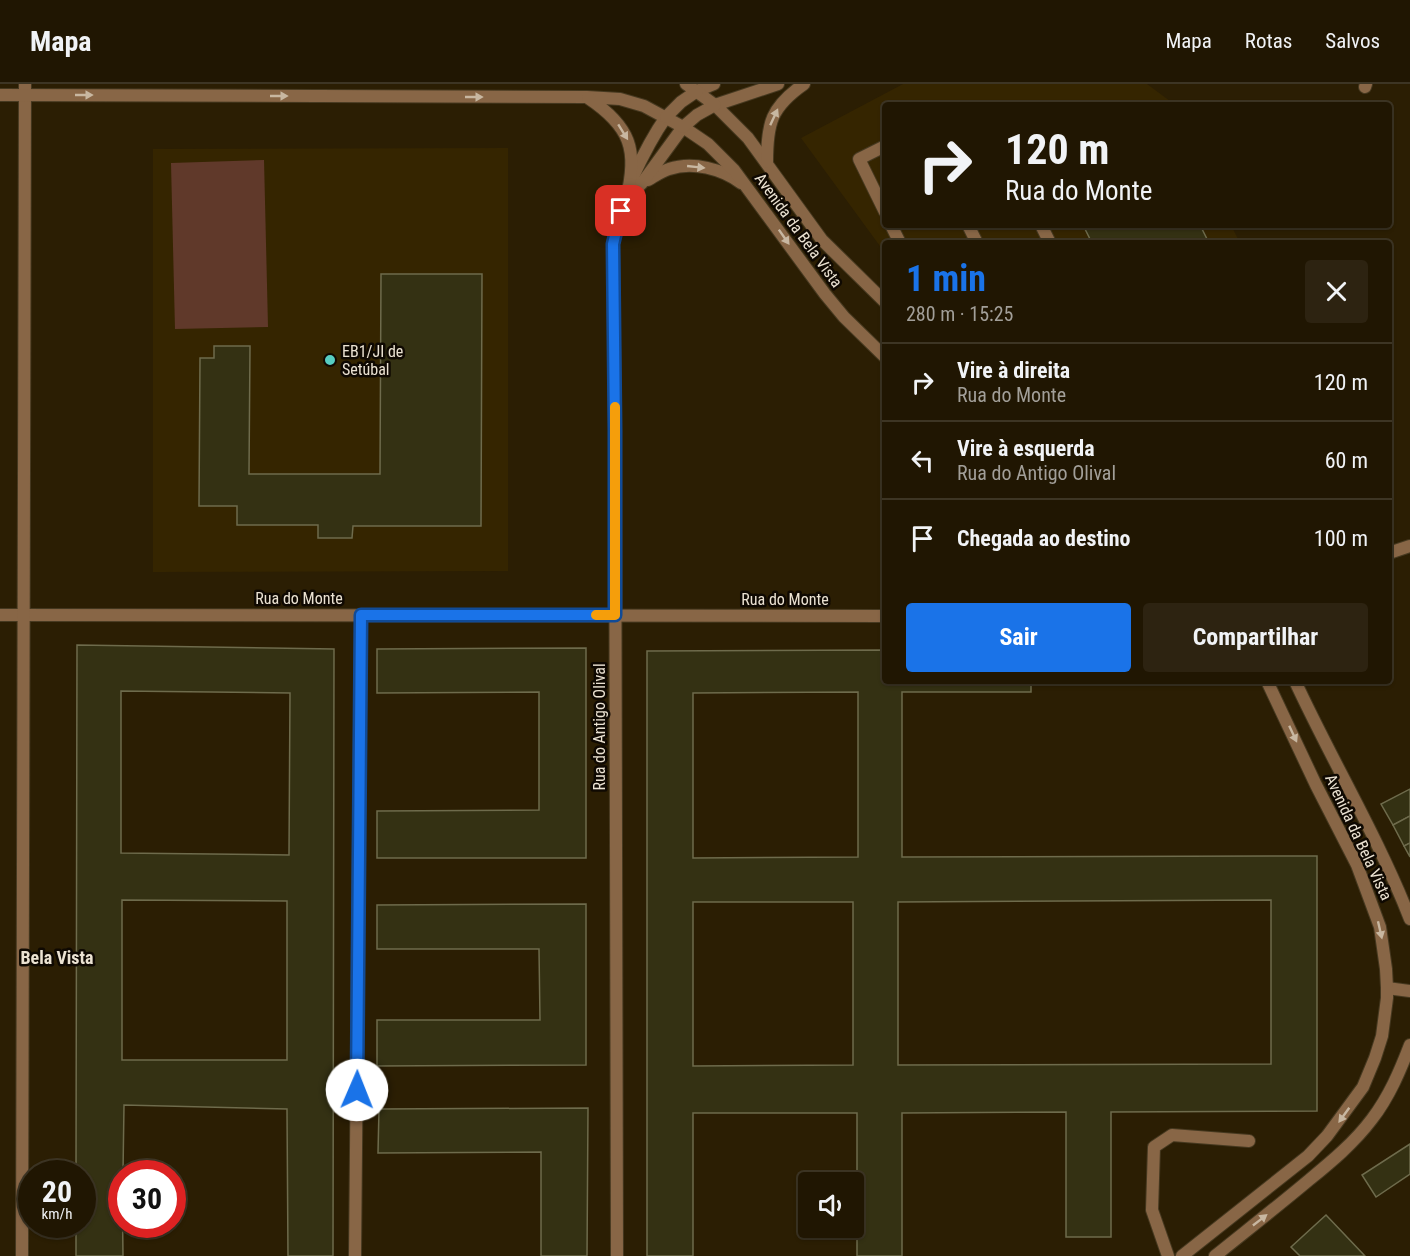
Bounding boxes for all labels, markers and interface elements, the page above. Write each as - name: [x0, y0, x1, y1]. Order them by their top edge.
- text: Mapa: [30, 25, 91, 58]
- text: Mapa: [1165, 29, 1212, 53]
- text: Rotas: [1245, 29, 1292, 53]
- text: Salvos: [1325, 29, 1380, 53]
- one-way arrow: [74, 90, 93, 100]
- one-way arrow: [269, 91, 288, 101]
- one-way arrow: [464, 92, 483, 102]
- one-way arrow: [769, 109, 778, 126]
- one-way arrow: [617, 124, 628, 140]
- text: 120 m: [1005, 125, 1110, 174]
- icon: right: [906, 126, 984, 204]
- one-way arrow: [687, 162, 706, 172]
- street label: Avenida da Bela Vista: [751, 169, 846, 291]
- text: Rua do Monte: [1005, 175, 1152, 207]
- pin: [595, 185, 646, 236]
- icon: arrive: [604, 194, 637, 227]
- one-way arrow: [778, 229, 790, 245]
- text: 1 min: [906, 258, 986, 300]
- button: close: [1305, 260, 1368, 323]
- text: 280 m · 15:25: [906, 302, 1013, 326]
- place label: EB1/JI de Setúbal: [342, 342, 403, 379]
- marker: EB1/JI de Setúbal: [323, 353, 337, 367]
- text: Vire à direita: [957, 358, 1070, 383]
- icon: right: [906, 366, 939, 399]
- text: 120 m: [1314, 370, 1368, 395]
- text: Rua do Monte: [957, 383, 1066, 407]
- text: Vire à esquerda: [957, 436, 1095, 461]
- icon: left: [906, 444, 939, 477]
- text: 60 m: [1325, 448, 1368, 473]
- text: Rua do Antigo Olival: [957, 461, 1116, 485]
- icon: arrive: [906, 522, 939, 555]
- text: Chegada ao destino: [957, 526, 1131, 551]
- text: 100 m: [1314, 526, 1368, 551]
- street label: Rua do Monte: [255, 589, 343, 608]
- street label: Rua do Monte: [741, 590, 829, 609]
- button: Sair: [906, 603, 1131, 672]
- button: Compartilhar: [1143, 603, 1368, 672]
- street label: Rua do Antigo Olival: [590, 663, 609, 791]
- one-way arrow: [1288, 725, 1297, 742]
- street label: Avenida da Bela Vista: [1321, 771, 1396, 903]
- one-way arrow: [1376, 921, 1385, 940]
- district label: Bela Vista: [21, 947, 93, 968]
- position arrow: [325, 1058, 389, 1122]
- one-way arrow: [1338, 1107, 1350, 1122]
- speed limit sign: 30: [108, 1160, 186, 1238]
- map controls: [798, 1172, 864, 1238]
- button: sound: [798, 1172, 864, 1238]
- text: 20: [42, 1174, 72, 1209]
- text: km/h: [42, 1205, 72, 1223]
- one-way arrow: [1253, 1214, 1268, 1226]

